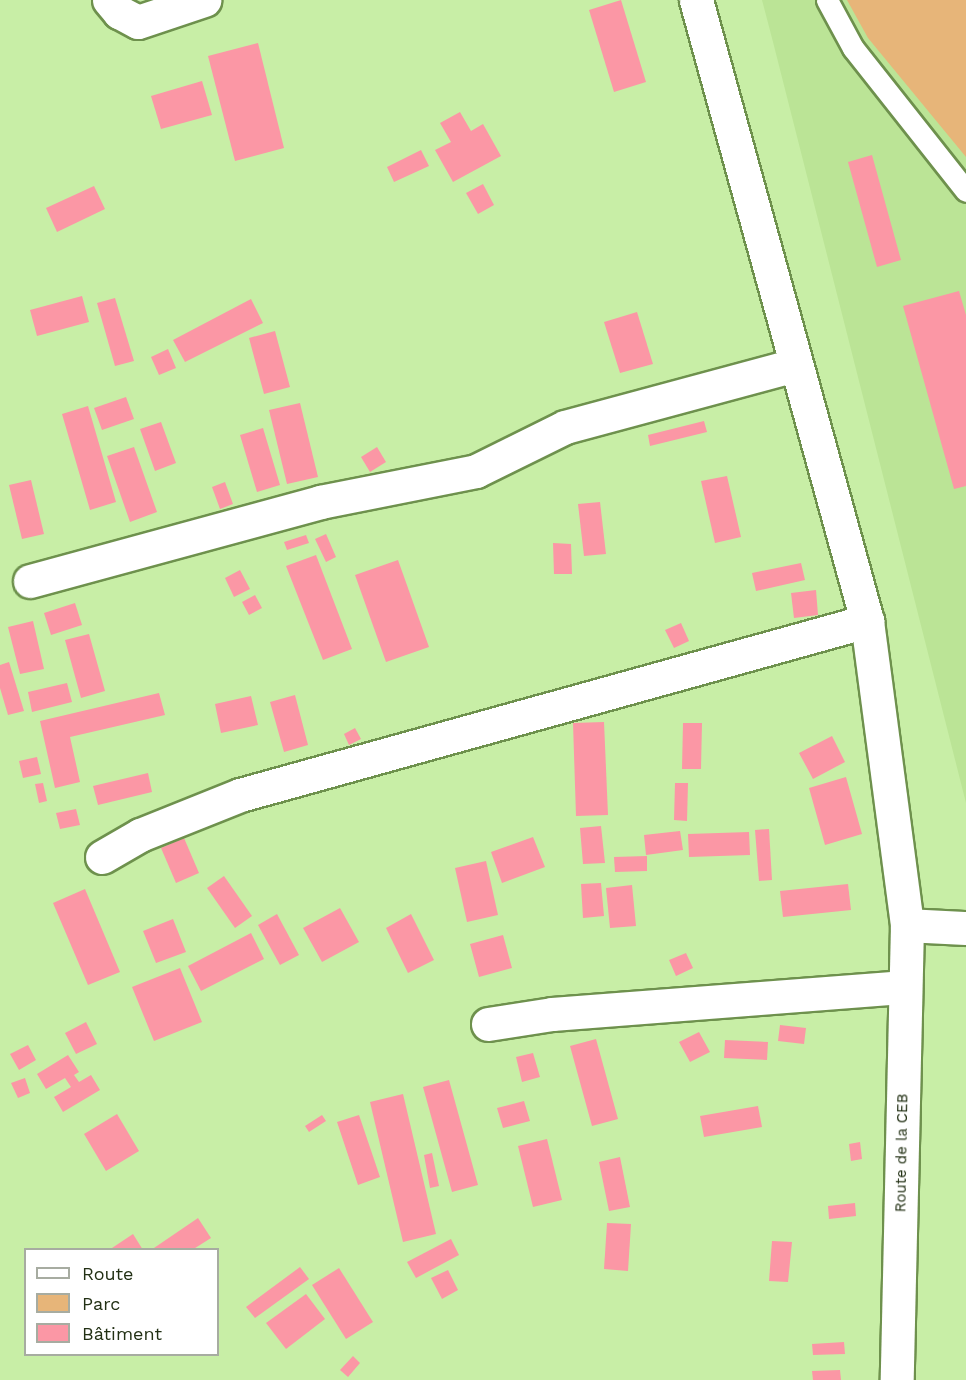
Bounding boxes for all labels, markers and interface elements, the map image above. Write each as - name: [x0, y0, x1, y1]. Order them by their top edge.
- street label: Route de la CEB: [892, 1093, 912, 1213]
- legend: [24, 1248, 219, 1356]
- text: Route: [82, 1263, 134, 1284]
- text: Parc: [82, 1293, 120, 1314]
- text: Bâtiment: [82, 1323, 162, 1344]

